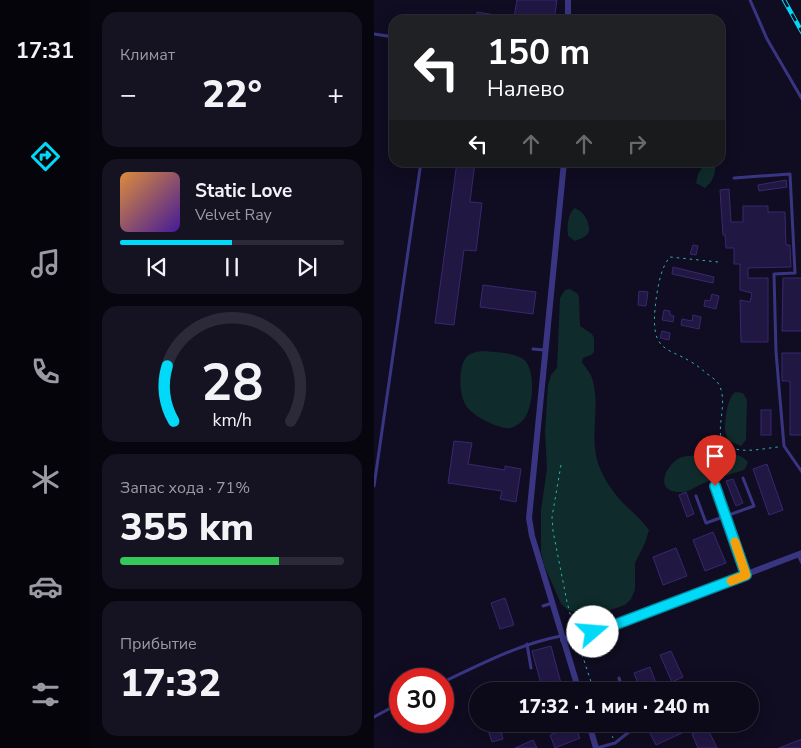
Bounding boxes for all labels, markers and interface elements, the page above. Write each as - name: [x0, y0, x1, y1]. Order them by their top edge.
- text: 150 m: [487, 29, 590, 76]
- icon: left: [404, 35, 469, 100]
- text: 17:31: [16, 36, 74, 66]
- text: Климат: [120, 44, 175, 66]
- text: 22°: [202, 69, 262, 120]
- text: Налево: [487, 74, 565, 104]
- text: −: [120, 76, 137, 114]
- text: +: [327, 76, 344, 114]
- icon: left: [464, 130, 492, 158]
- icon: ahead: [517, 130, 545, 158]
- icon: ahead: [570, 130, 598, 158]
- icon: right: [623, 130, 651, 158]
- icon: directions: [28, 139, 63, 174]
- text: Static Love: [195, 178, 292, 204]
- text: Velvet Ray: [195, 204, 272, 226]
- icon: music: [28, 246, 63, 281]
- icon: previous: [143, 253, 171, 281]
- icon: pause: [218, 253, 246, 281]
- icon: next: [293, 253, 321, 281]
- text: 28: [201, 347, 263, 418]
- icon: phone: [28, 354, 63, 389]
- text: km/h: [212, 408, 252, 432]
- pin: [694, 435, 736, 486]
- icon: arrive: [701, 442, 729, 470]
- icon: climate: [28, 462, 63, 497]
- text: Запас хода · 71%: [120, 477, 250, 499]
- text: 355 km: [120, 502, 254, 553]
- icon: car: [28, 569, 63, 604]
- position arrow: [566, 605, 618, 657]
- text: Прибытие: [120, 633, 197, 655]
- text: 17:32: [120, 658, 221, 709]
- speed limit sign: 30: [389, 668, 454, 733]
- icon: filters: [28, 677, 63, 712]
- text: 17:32 · 1 мин · 240 m: [518, 694, 710, 720]

